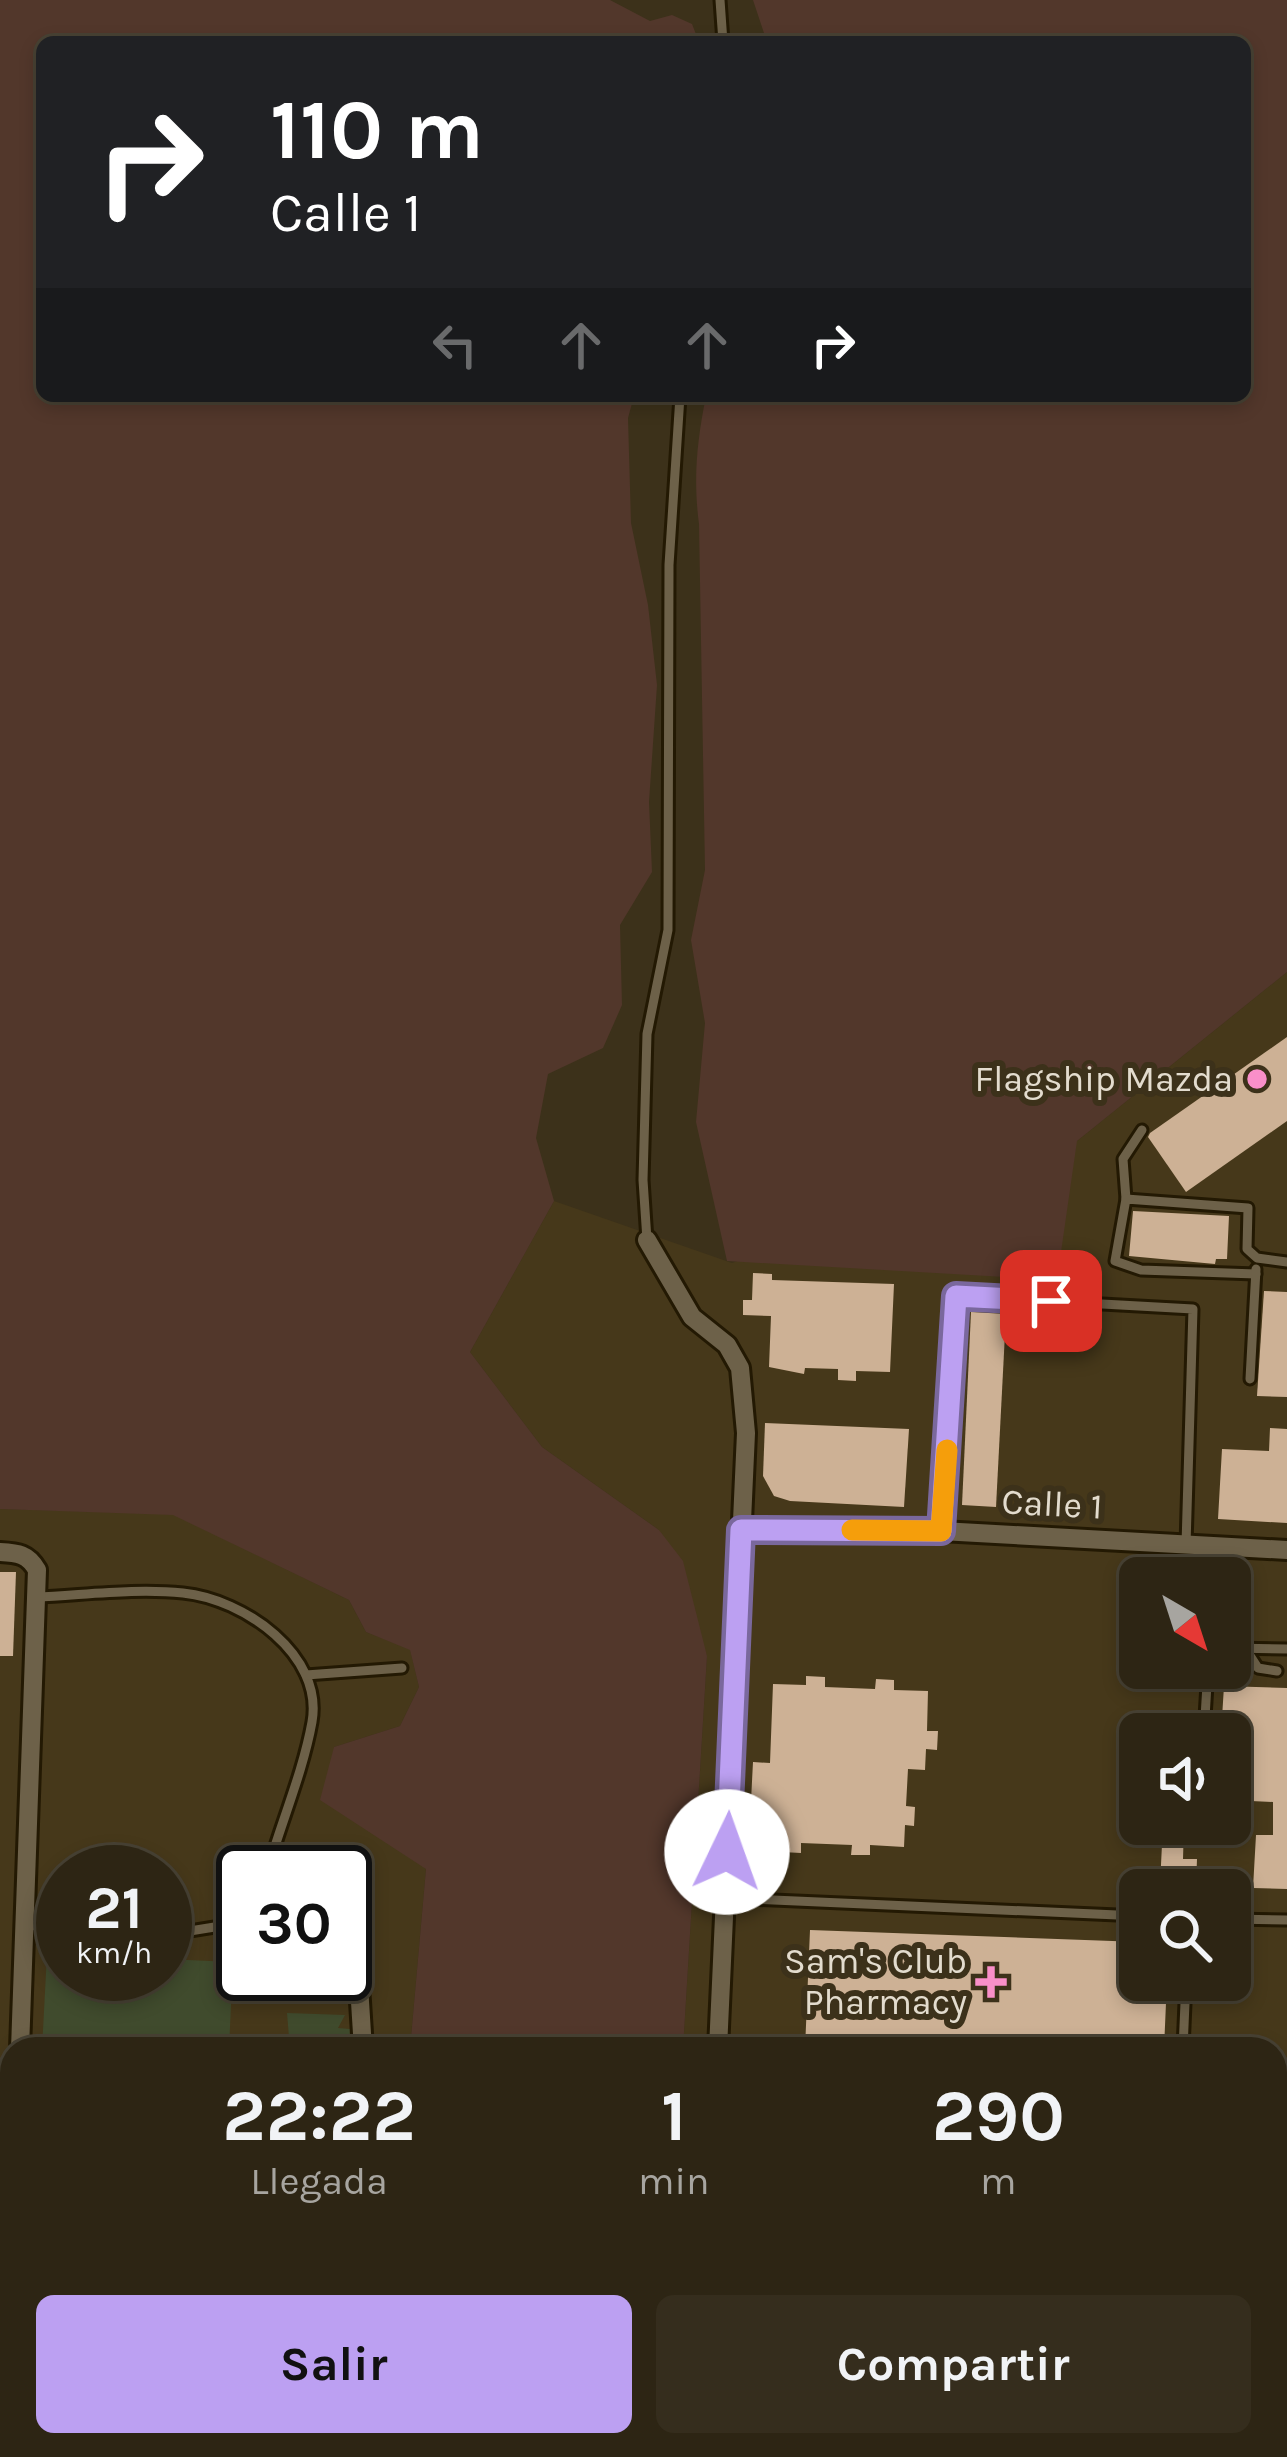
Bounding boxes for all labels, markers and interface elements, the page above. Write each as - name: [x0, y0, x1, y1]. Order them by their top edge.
- text: 110 m: [270, 81, 484, 179]
- icon: right: [72, 84, 228, 240]
- text: Calle 1: [270, 181, 421, 245]
- icon: left: [422, 312, 488, 378]
- icon: ahead: [548, 312, 614, 378]
- icon: ahead: [674, 312, 740, 378]
- icon: right: [800, 312, 866, 378]
- place label: Flagship Mazda: [974, 1058, 1233, 1100]
- marker: Flagship Mazda: [1244, 1066, 1270, 1092]
- pin: [1000, 1250, 1102, 1352]
- icon: arrive: [1018, 1268, 1084, 1334]
- street label: Calle 1: [1000, 1480, 1104, 1528]
- north arrow: [1119, 1557, 1251, 1689]
- map controls: [1119, 1557, 1251, 2001]
- button: sound: [1119, 1713, 1251, 1845]
- position arrow: [664, 1789, 790, 1915]
- speed limit sign: 30: [216, 1845, 372, 2001]
- button: search: [1119, 1869, 1251, 2001]
- text: 21: [85, 1873, 143, 1943]
- text: km/h: [76, 1935, 152, 1971]
- place label: Sam's Club Pharmacy: [784, 1940, 967, 2023]
- marker: Sam's Club Pharmacy: [978, 1969, 1004, 1995]
- text: 22:22: [222, 2074, 416, 2158]
- text: 1: [661, 2074, 687, 2158]
- text: 290: [932, 2074, 1065, 2158]
- text: Llegada: [250, 2158, 388, 2204]
- text: min: [638, 2158, 710, 2204]
- text: m: [980, 2158, 1017, 2204]
- button: Salir: [36, 2295, 632, 2433]
- button: Compartir: [656, 2295, 1251, 2433]

